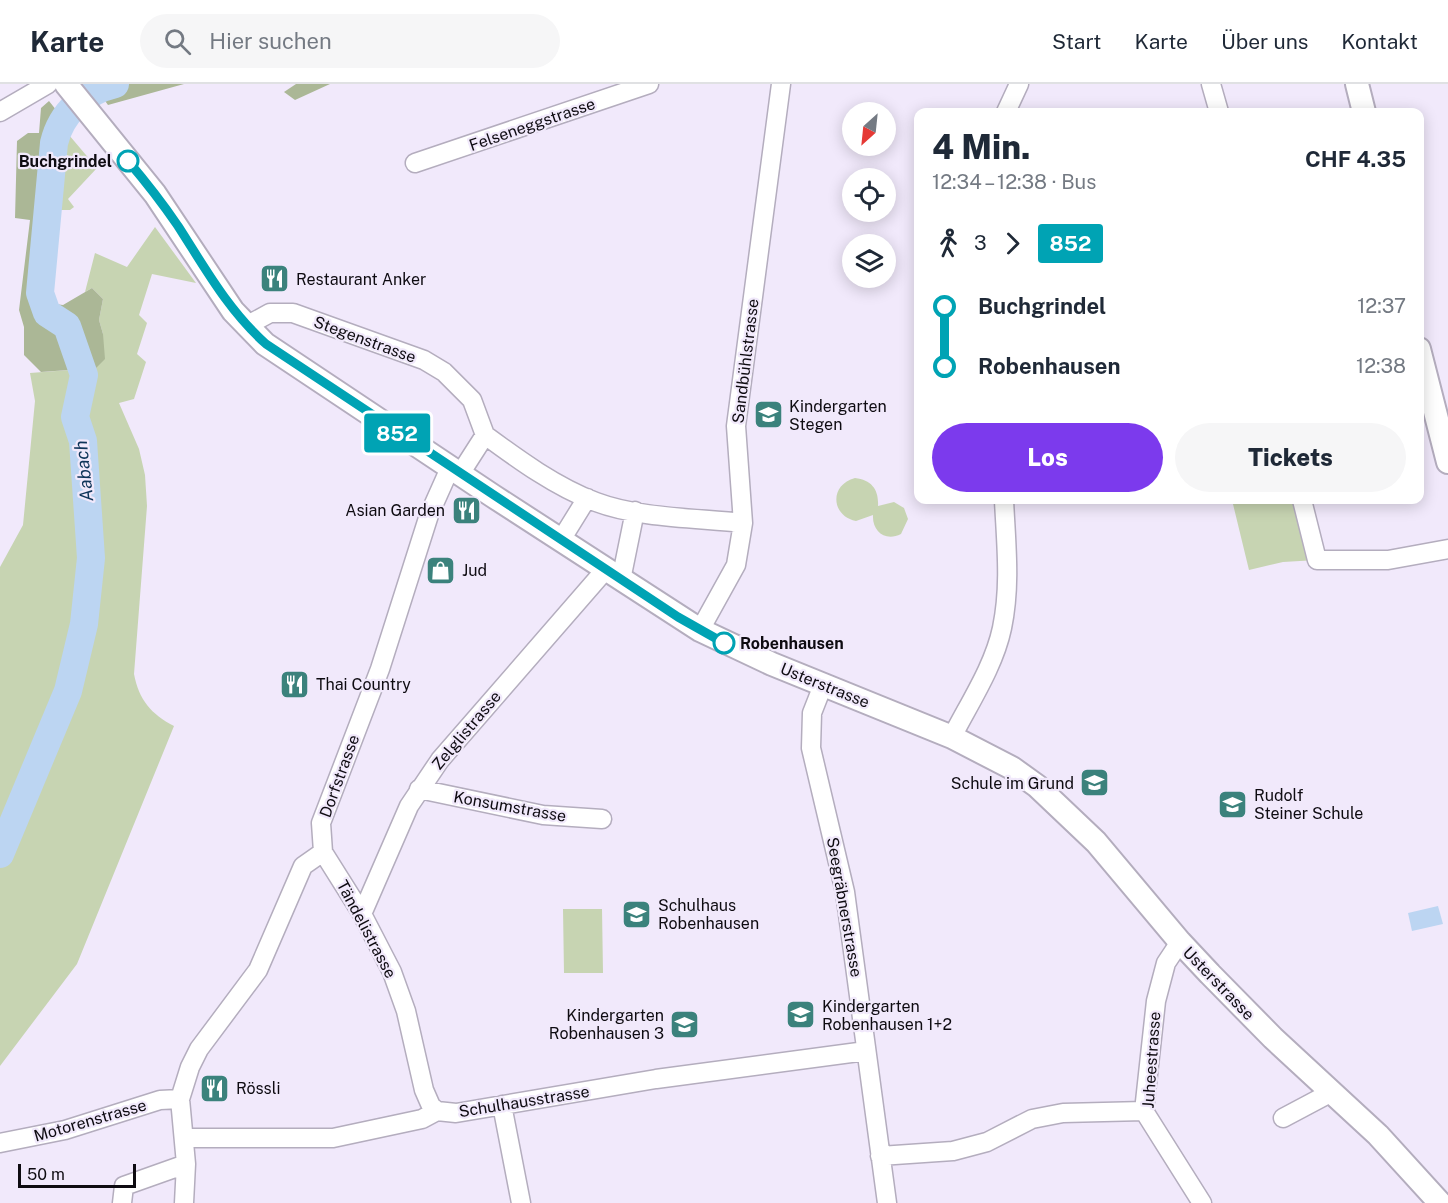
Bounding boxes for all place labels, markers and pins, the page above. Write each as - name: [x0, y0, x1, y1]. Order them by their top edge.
- marker: Buchgrindel: [117, 150, 139, 172]
- place label: Buchgrindel: [19, 152, 112, 171]
- restaurant icon: Restaurant Anker: [259, 263, 291, 295]
- place label: Restaurant Anker: [296, 270, 426, 289]
- place label: Kindergarten Stegen: [789, 397, 887, 434]
- school or university icon: Kindergarten Stegen: [752, 399, 784, 431]
- restaurant icon: Asian Garden: [450, 494, 482, 526]
- place label: Asian Garden: [345, 501, 445, 520]
- shop icon: Jud: [425, 554, 457, 586]
- place label: Jud: [462, 561, 487, 580]
- marker: Robenhausen: [713, 632, 735, 654]
- place label: Robenhausen: [740, 634, 844, 653]
- restaurant icon: Thai Country: [279, 668, 311, 700]
- place label: Thai Country: [316, 675, 411, 694]
- school or university icon: Schule im Grund: [1079, 767, 1111, 799]
- place label: Schule im Grund: [951, 774, 1074, 793]
- place label: Rudolf Steiner Schule: [1254, 786, 1363, 823]
- school or university icon: Rudolf Steiner Schule: [1217, 788, 1249, 820]
- place label: Schulhaus Robenhausen: [658, 896, 759, 933]
- school or university icon: Schulhaus Robenhausen: [621, 898, 653, 930]
- place label: Kindergarten Robenhausen 1+2: [822, 997, 952, 1034]
- school or university icon: Kindergarten Robenhausen 1+2: [785, 999, 817, 1031]
- place label: Kindergarten Robenhausen 3: [549, 1006, 664, 1043]
- school or university icon: Kindergarten Robenhausen 3: [669, 1008, 701, 1040]
- restaurant icon: Rössli: [199, 1072, 231, 1104]
- place label: Rössli: [236, 1079, 280, 1098]

